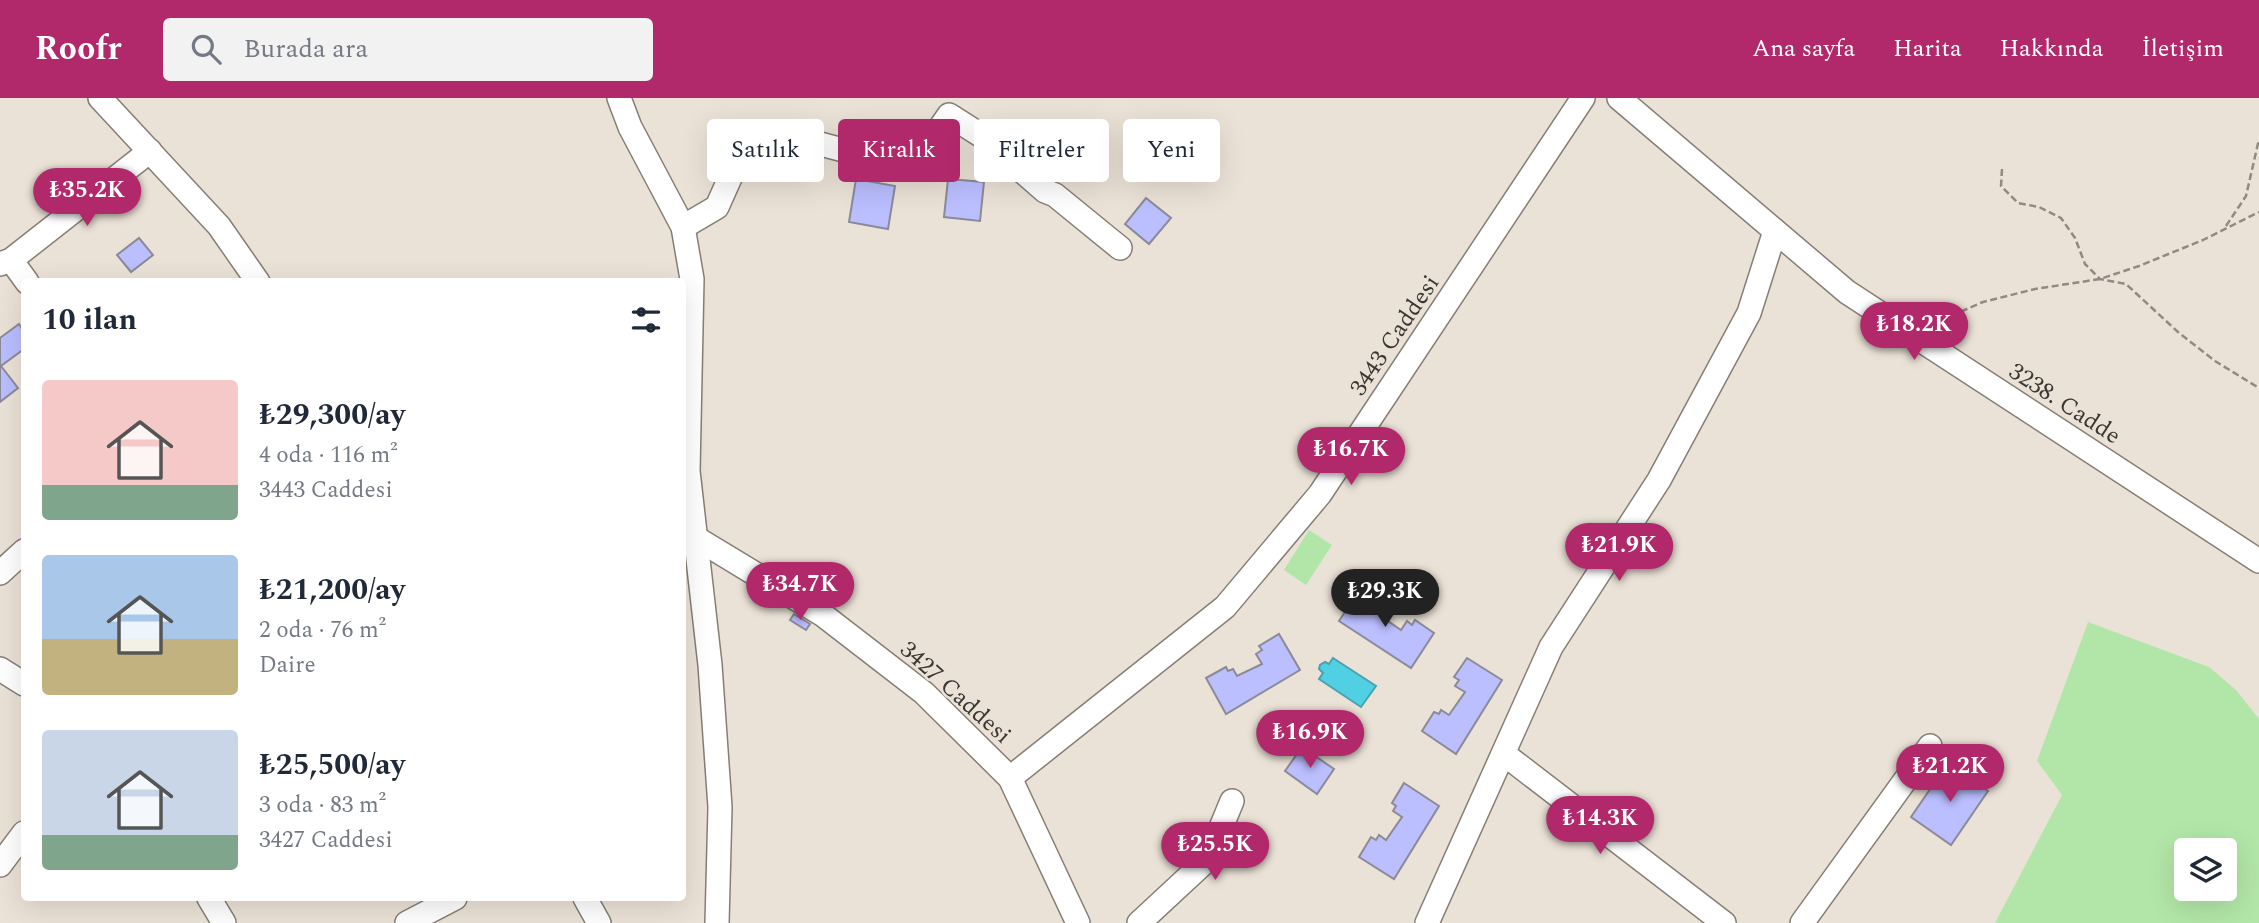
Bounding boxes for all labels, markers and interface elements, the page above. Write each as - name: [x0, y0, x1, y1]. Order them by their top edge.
- search box: [163, 18, 653, 81]
- text: Roofr: [35, 24, 121, 74]
- text: Burada ara: [243, 29, 368, 69]
- icon: search: [187, 30, 225, 68]
- text: Ana sayfa: [1752, 31, 1855, 67]
- text: Harita: [1893, 31, 1962, 67]
- text: Hakkında: [2000, 31, 2103, 67]
- text: İletişim: [2141, 31, 2224, 67]
- chip: Satılık: [707, 119, 824, 182]
- chip: Kiralık: [838, 119, 960, 182]
- chip: Filtreler: [974, 119, 1109, 182]
- chip: Yeni: [1123, 119, 1220, 182]
- pin: ₺35.2K: [30, 169, 144, 228]
- text: ₺35.2K: [49, 173, 125, 208]
- street label: 3443 Caddesi: [1341, 268, 1449, 403]
- text: 10 ilan: [42, 297, 137, 343]
- icon: filters: [627, 301, 665, 339]
- pin: ₺18.2K: [1857, 302, 1971, 362]
- text: ₺18.2K: [1876, 307, 1952, 342]
- street label: 3238. Cadde: [2001, 354, 2128, 454]
- text: ₺29,300/ay: [259, 392, 405, 438]
- icon: home: [98, 408, 182, 492]
- pin: ₺16.7K: [1294, 428, 1408, 487]
- text: ₺16.7K: [1313, 432, 1389, 467]
- text: 4 oda · 116 m²: [259, 438, 397, 473]
- text: 3443 Caddesi: [259, 473, 393, 508]
- pin: ₺21.9K: [1562, 524, 1676, 583]
- text: ₺21.9K: [1581, 528, 1657, 563]
- pin: ₺34.7K: [743, 562, 857, 622]
- text: ₺21,200/ay: [259, 567, 405, 613]
- text: ₺34.7K: [762, 567, 838, 602]
- pin: ₺29.3K: [1328, 570, 1442, 629]
- text: ₺29.3K: [1347, 574, 1423, 609]
- icon: home: [98, 583, 182, 667]
- text: 2 oda · 76 m²: [259, 613, 386, 648]
- street label: 3427 Caddesi: [891, 633, 1019, 753]
- text: Daire: [259, 648, 316, 683]
- pin: ₺16.9K: [1253, 710, 1367, 770]
- text: ₺16.9K: [1272, 715, 1348, 750]
- text: ₺25,500/ay: [259, 742, 405, 788]
- pin: ₺21.2K: [1893, 744, 2007, 804]
- text: ₺21.2K: [1912, 749, 1988, 784]
- icon: home: [98, 758, 182, 842]
- text: 3 oda · 83 m²: [259, 788, 386, 823]
- pin: ₺14.3K: [1543, 796, 1657, 856]
- text: ₺14.3K: [1562, 801, 1638, 836]
- pin: ₺25.5K: [1158, 822, 1272, 882]
- text: 3427 Caddesi: [259, 823, 393, 858]
- text: ₺25.5K: [1177, 827, 1253, 862]
- map controls: [2174, 838, 2237, 901]
- button: layers: [2174, 838, 2237, 901]

